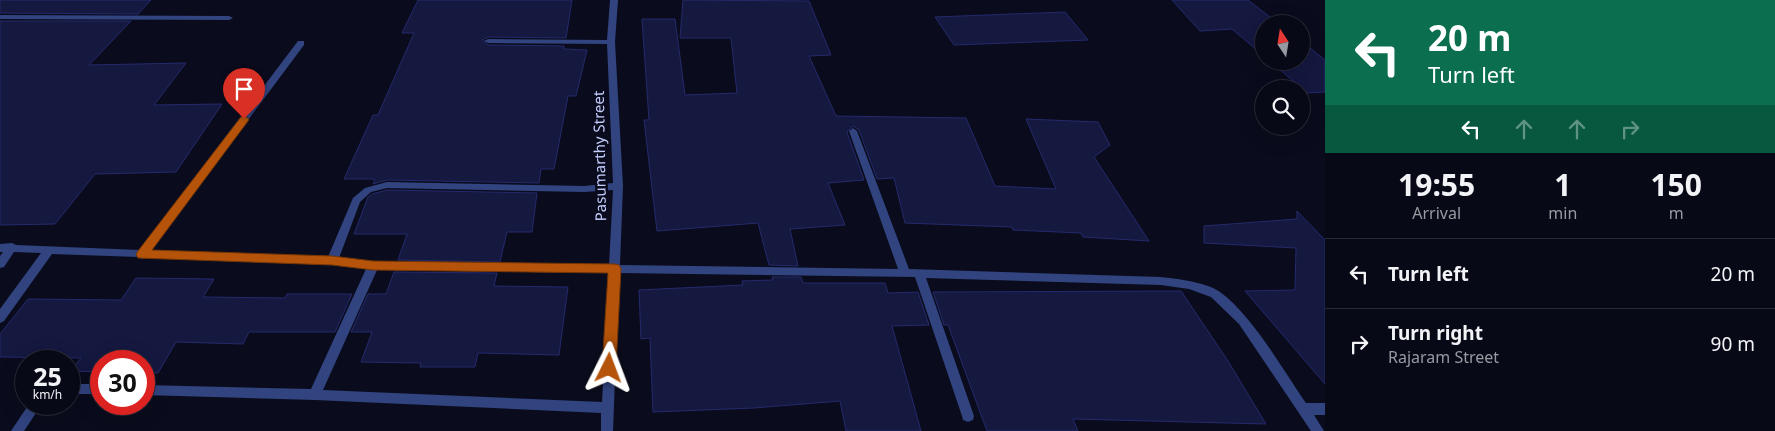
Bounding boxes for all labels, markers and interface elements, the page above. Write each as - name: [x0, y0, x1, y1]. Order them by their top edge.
- text: 20 m: [1428, 14, 1511, 61]
- north arrow: [1255, 15, 1310, 70]
- map controls: [1255, 15, 1310, 135]
- icon: left: [1345, 20, 1410, 85]
- text: Turn left: [1428, 59, 1515, 89]
- pin: [223, 68, 265, 119]
- icon: arrive: [230, 75, 258, 103]
- button: search: [1255, 80, 1310, 135]
- street label: Pasumarthy Street: [588, 90, 610, 222]
- icon: left: [1457, 115, 1485, 143]
- icon: ahead: [1510, 115, 1538, 143]
- icon: ahead: [1563, 115, 1591, 143]
- icon: right: [1616, 115, 1644, 143]
- text: 19:55: [1398, 164, 1475, 205]
- text: 1: [1554, 164, 1571, 205]
- text: 150: [1650, 164, 1702, 205]
- text: Arrival: [1412, 202, 1461, 224]
- text: min: [1548, 202, 1577, 224]
- text: m: [1669, 202, 1684, 224]
- icon: left: [1345, 260, 1373, 288]
- text: Turn left: [1388, 261, 1469, 287]
- text: 20 m: [1711, 261, 1755, 287]
- text: Turn right: [1388, 320, 1483, 346]
- icon: right: [1345, 330, 1373, 358]
- text: 90 m: [1711, 331, 1755, 357]
- position arrow: [582, 341, 634, 393]
- text: Rajaram Street: [1388, 346, 1499, 368]
- speed limit sign: 30: [90, 350, 155, 415]
- text: 25: [33, 359, 62, 393]
- text: km/h: [33, 386, 62, 403]

